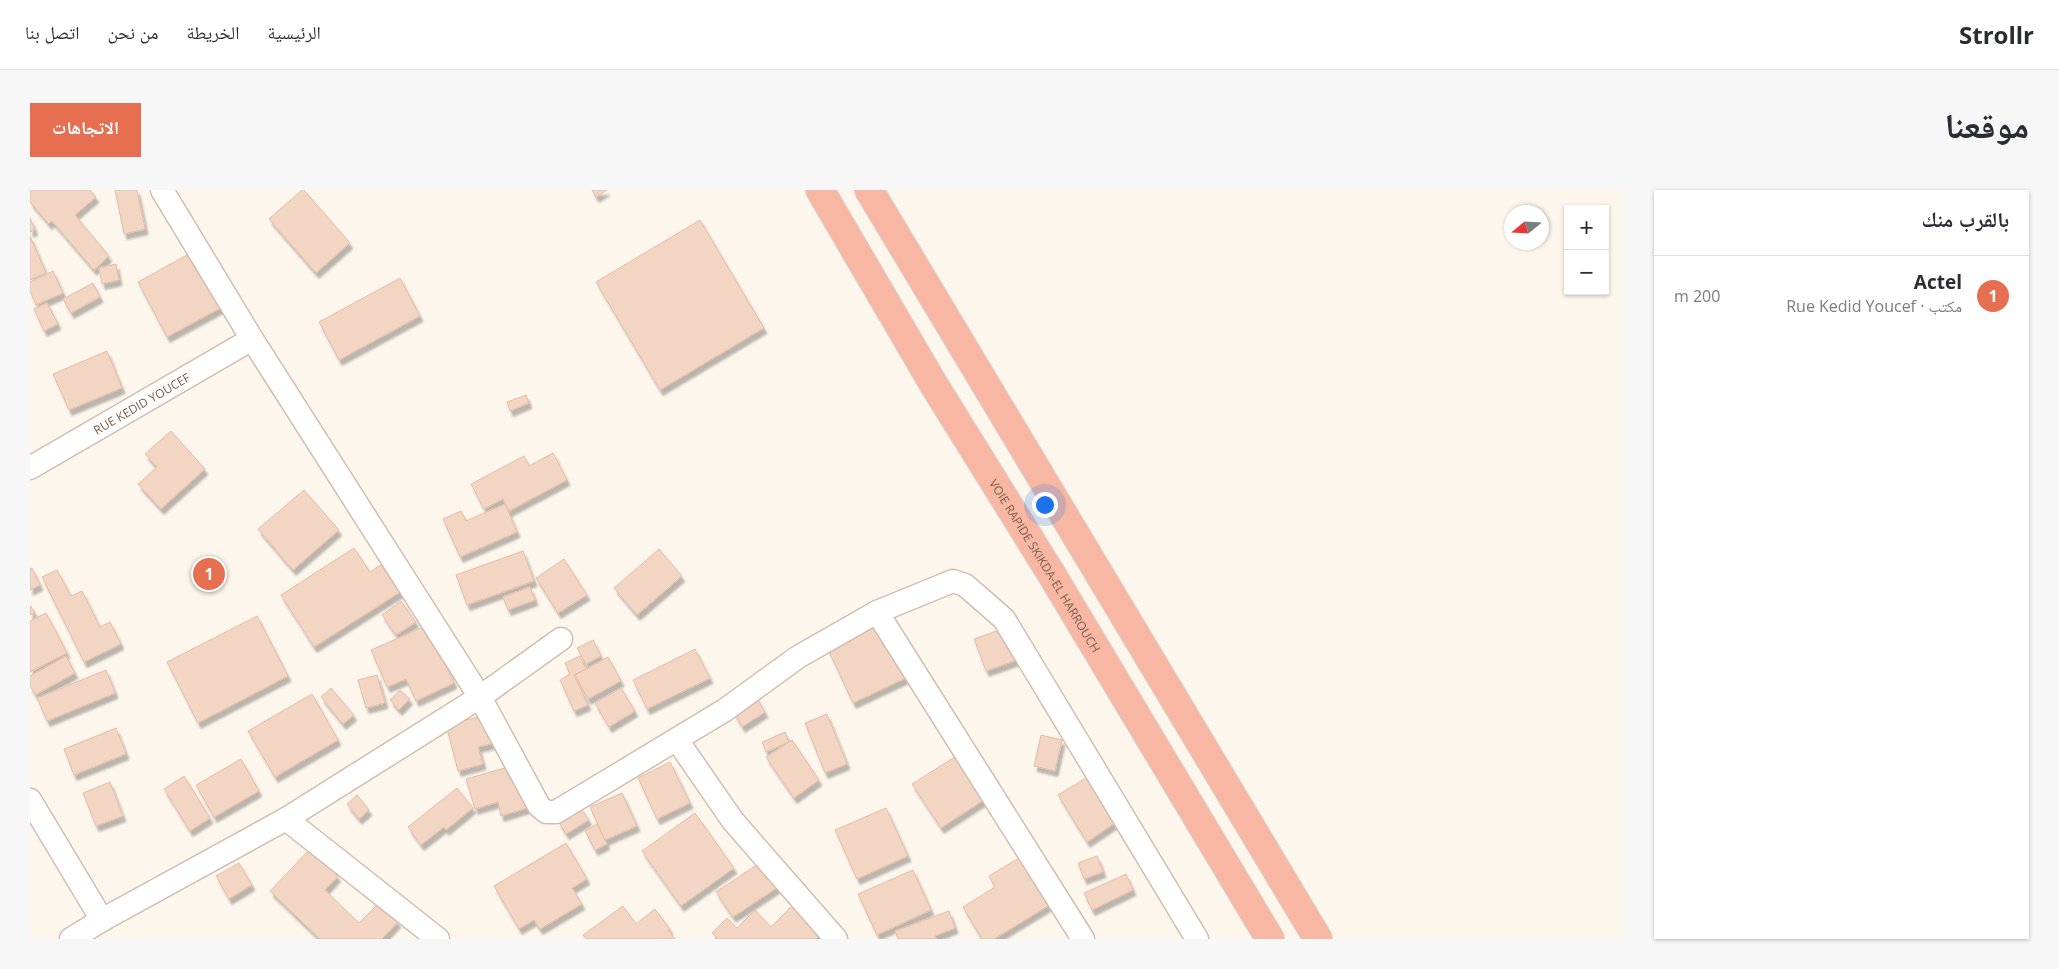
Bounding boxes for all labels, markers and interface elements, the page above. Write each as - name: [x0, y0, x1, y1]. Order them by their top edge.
- text: Strollr: [1959, 18, 2034, 51]
- text: اتصل بنا: [25, 20, 80, 44]
- text: من نحن: [108, 20, 158, 44]
- text: الخريطة: [186, 20, 239, 44]
- text: الرئيسية: [267, 20, 321, 44]
- text: موقعنا: [1944, 101, 2029, 148]
- button: الاتجاهات: [30, 103, 141, 157]
- north arrow: [1504, 205, 1549, 250]
- map controls: [1564, 205, 1609, 295]
- button: +: [1564, 205, 1609, 250]
- text: بالقرب منك: [1922, 205, 2009, 233]
- button: −: [1564, 250, 1609, 295]
- text: Actel: [1914, 269, 1962, 295]
- text: 200 m: [1674, 285, 1720, 307]
- text: 1: [1988, 285, 1998, 307]
- text: مكتب · Rue Kedid Youcef: [1786, 295, 1962, 317]
- street label: RUE KEDID YOUCEF: [90, 368, 193, 438]
- street label: VOIE RAPIDE SKIKDA-EL HARROUCH: [986, 476, 1105, 655]
- your location: [1032, 492, 1058, 518]
- pin: 1: [193, 555, 225, 593]

